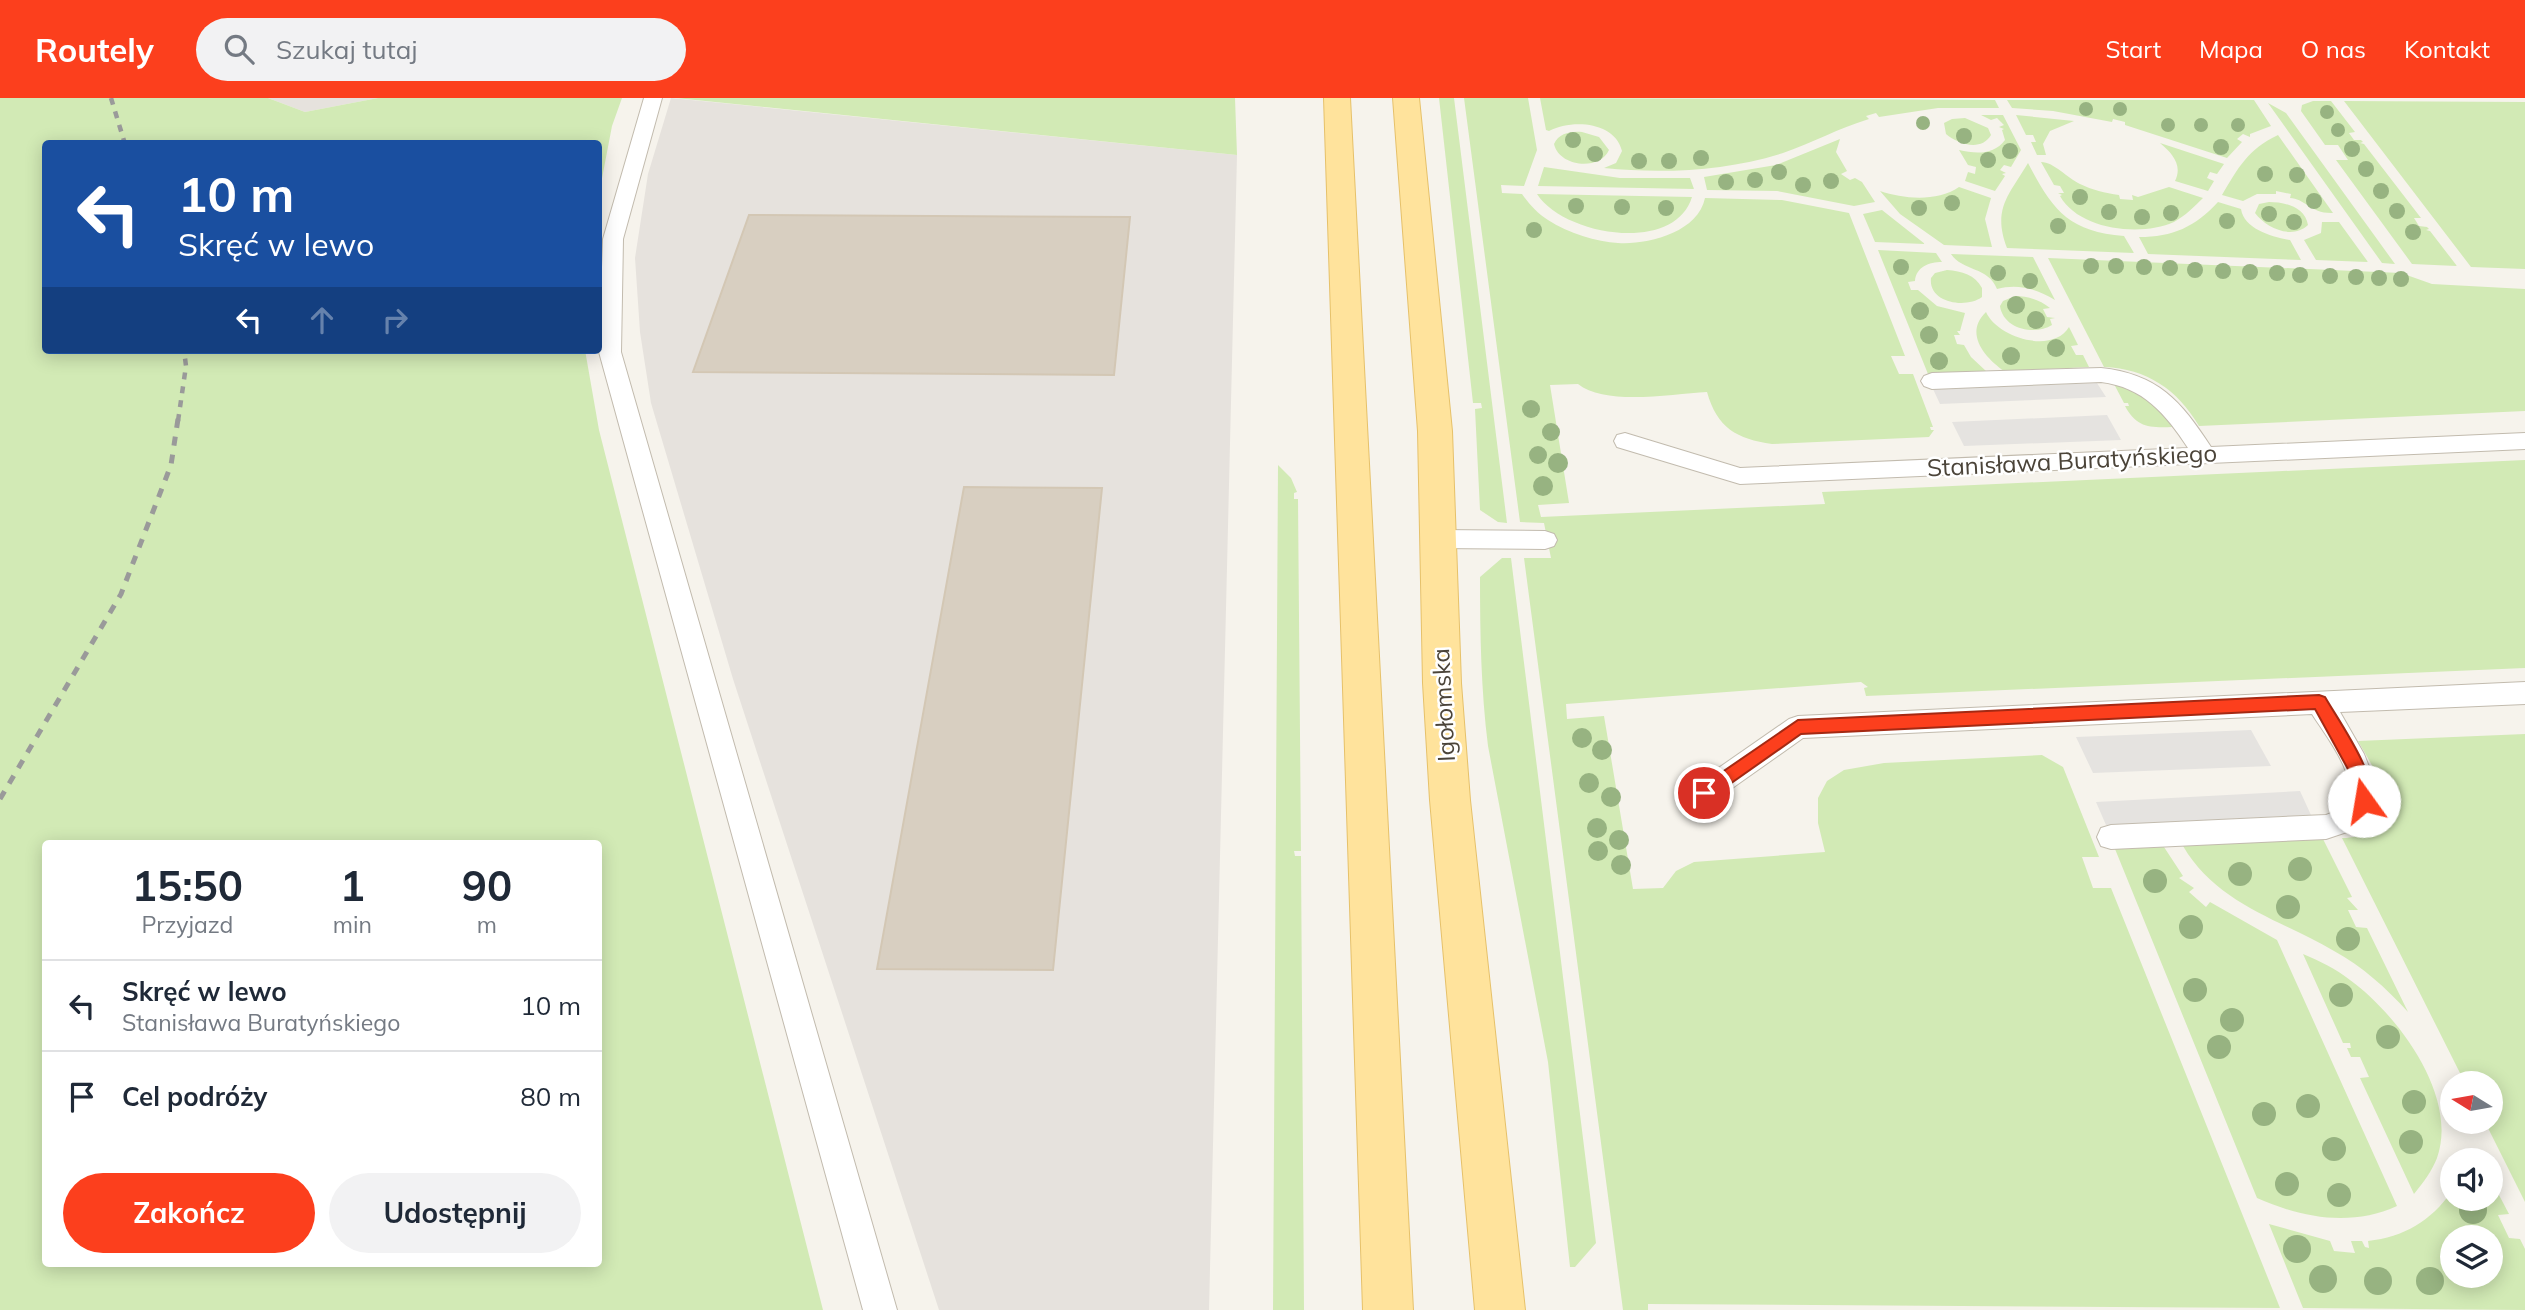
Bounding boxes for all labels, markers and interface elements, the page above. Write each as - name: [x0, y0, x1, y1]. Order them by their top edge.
- search box: [196, 18, 686, 81]
- text: Routely: [35, 29, 154, 70]
- icon: search: [220, 30, 258, 68]
- text: Szukaj tutaj: [276, 33, 417, 66]
- text: Start: [2106, 34, 2161, 64]
- text: Mapa: [2199, 34, 2263, 64]
- text: O nas: [2301, 34, 2366, 64]
- text: Kontakt: [2404, 34, 2490, 64]
- text: 10 m: [178, 163, 294, 224]
- icon: left: [63, 168, 154, 259]
- text: Skręć w lewo: [178, 224, 374, 264]
- icon: left: [230, 301, 268, 339]
- icon: ahead: [303, 301, 341, 339]
- icon: right: [376, 301, 414, 339]
- street label: Stanisława Buratyńskiego: [1926, 437, 2218, 483]
- street label: Igołomska: [1425, 648, 1461, 762]
- pin: [1674, 763, 1734, 823]
- position arrow: [2327, 764, 2401, 838]
- icon: arrive: [1685, 774, 1723, 812]
- text: 15:50: [132, 859, 243, 912]
- text: 1: [340, 859, 365, 912]
- text: 90: [462, 859, 512, 912]
- text: Przyjazd: [141, 910, 233, 939]
- text: min: [333, 910, 372, 939]
- text: m: [477, 910, 497, 939]
- text: Skręć w lewo: [122, 975, 287, 1008]
- icon: left: [63, 987, 101, 1025]
- text: 10 m: [520, 989, 581, 1022]
- text: Stanisława Buratyńskiego: [122, 1008, 400, 1037]
- north arrow: [2440, 1071, 2502, 1134]
- map controls: [2440, 1071, 2503, 1288]
- icon: arrive: [63, 1078, 101, 1116]
- text: Cel podróży: [122, 1080, 267, 1113]
- text: 80 m: [520, 1080, 581, 1113]
- button: sound: [2440, 1148, 2503, 1211]
- button: Zakończ: [63, 1173, 315, 1253]
- button: Udostępnij: [329, 1173, 581, 1253]
- button: layers: [2440, 1225, 2503, 1288]

